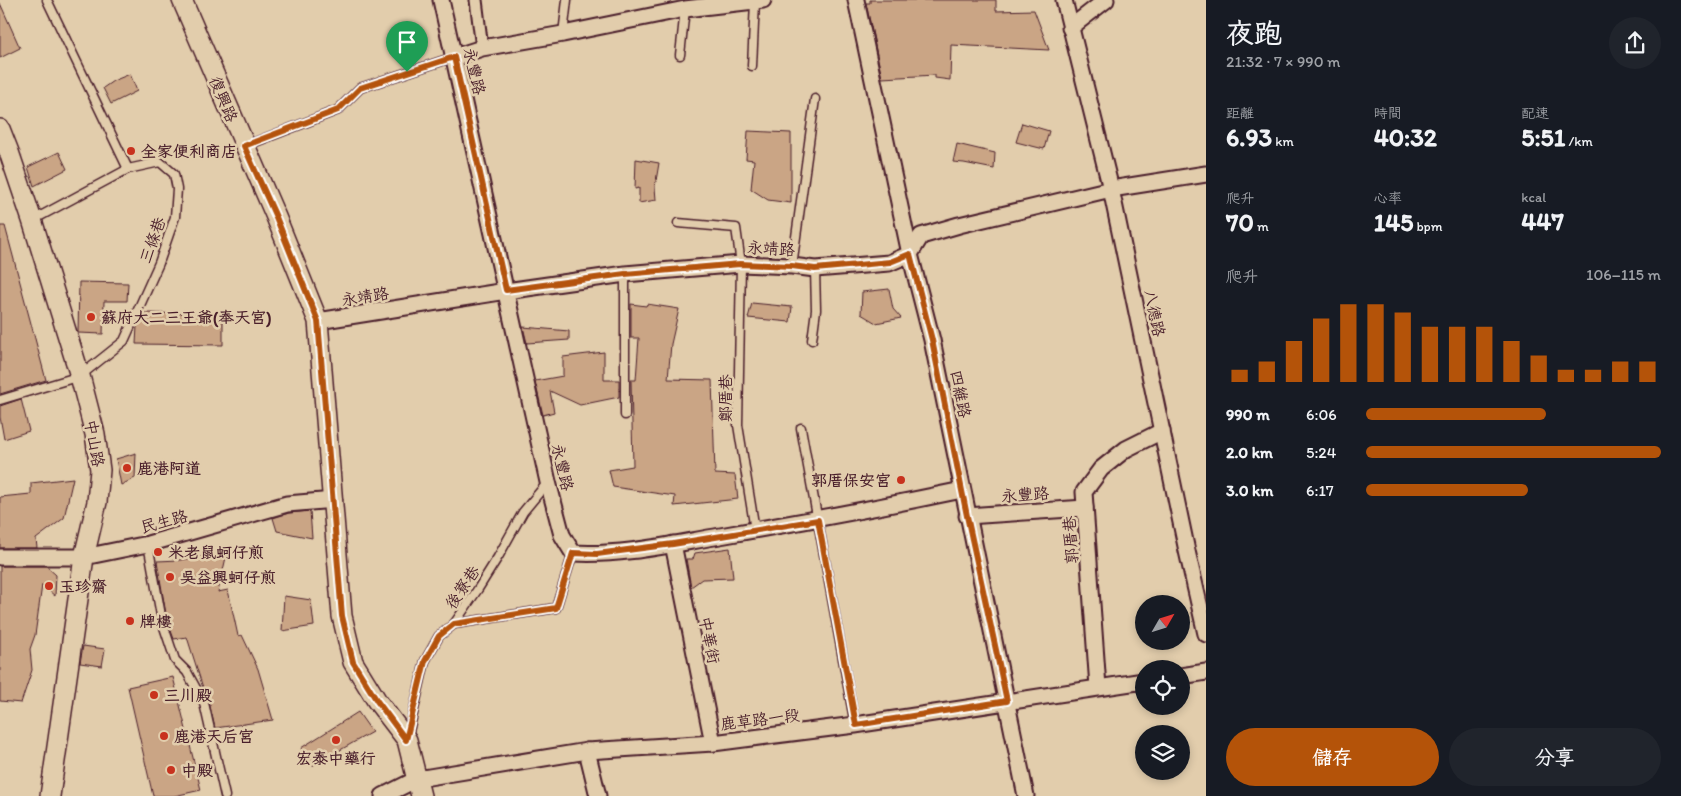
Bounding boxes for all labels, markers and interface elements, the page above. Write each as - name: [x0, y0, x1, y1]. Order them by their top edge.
- text: 夜跑: [1226, 16, 1282, 50]
- button: share: [1609, 17, 1661, 69]
- pin: [386, 21, 428, 72]
- icon: arrive: [393, 28, 421, 56]
- street label: 永豐路: [460, 46, 489, 97]
- text: 21:32 · 7 × 990 m: [1226, 52, 1341, 71]
- street label: 復興路: [205, 73, 242, 125]
- text: 距離: [1226, 105, 1254, 122]
- text: 時間: [1374, 105, 1402, 122]
- text: 配速: [1521, 105, 1549, 122]
- text: 6.93: [1226, 122, 1272, 152]
- text: 40:32: [1374, 122, 1437, 152]
- text: 5:51: [1521, 122, 1565, 152]
- text: km: [1272, 133, 1294, 150]
- text: /km: [1565, 133, 1593, 150]
- place label: 全家便利商店: [141, 142, 237, 161]
- marker: 全家便利商店: [125, 145, 137, 157]
- text: kcal: [1521, 189, 1546, 206]
- text: 爬升: [1226, 190, 1254, 207]
- text: 心率: [1374, 190, 1402, 207]
- text: 447: [1521, 206, 1564, 236]
- text: 70: [1226, 207, 1254, 237]
- text: 145: [1374, 207, 1413, 237]
- street label: 三條巷: [135, 214, 170, 266]
- text: m: [1254, 218, 1269, 235]
- text: bpm: [1413, 218, 1443, 235]
- street label: 永靖路: [747, 238, 795, 259]
- text: 106–115 m: [1586, 265, 1661, 284]
- text: 爬升: [1226, 267, 1258, 286]
- street label: 永靖路: [340, 283, 390, 310]
- street label: 八德路: [1140, 288, 1169, 339]
- place label: 蘇府大二三王爺(奉天宮): [101, 308, 271, 328]
- marker: 蘇府大二三王爺(奉天宮): [85, 311, 97, 323]
- street label: 四維路: [947, 369, 974, 419]
- street label: 鄭厝巷: [716, 374, 735, 422]
- text: 990 m: [1226, 405, 1270, 424]
- text: 6:06: [1306, 405, 1337, 424]
- street label: 中山路: [81, 418, 108, 468]
- street label: 永豐路: [548, 442, 577, 493]
- text: 2.0 km: [1226, 443, 1273, 462]
- text: 5:24: [1306, 443, 1336, 462]
- place label: 鹿港阿道: [137, 459, 201, 478]
- marker: 鹿港阿道: [121, 462, 133, 474]
- place label: 郭厝保安宮: [811, 471, 891, 490]
- marker: 郭厝保安宮: [895, 474, 907, 486]
- text: 3.0 km: [1226, 481, 1273, 500]
- text: 6:17: [1306, 481, 1334, 500]
- street label: 永豐路: [1000, 483, 1050, 506]
- street label: 民生路: [138, 506, 190, 537]
- street label: 郭厝巷: [1059, 515, 1082, 565]
- place label: 米老鼠蚵仔煎: [168, 543, 264, 562]
- marker: 米老鼠蚵仔煎: [152, 546, 164, 558]
- street label: 後寮巷: [441, 562, 484, 612]
- place label: 吳益興蚵仔煎: [180, 568, 276, 587]
- marker: 吳益興蚵仔煎: [164, 571, 176, 583]
- place label: 玉珍齋: [59, 577, 107, 596]
- marker: 玉珍齋: [43, 580, 55, 592]
- north arrow: [1135, 595, 1190, 650]
- map controls: [1135, 595, 1190, 780]
- place label: 牌樓: [140, 612, 172, 631]
- marker: 牌樓: [124, 615, 136, 627]
- street label: 中華街: [696, 615, 723, 665]
- button: locate: [1135, 660, 1190, 715]
- place label: 三川殿: [164, 686, 212, 705]
- marker: 三川殿: [148, 689, 160, 701]
- street label: 鹿草路一段: [719, 705, 801, 734]
- button: layers: [1135, 725, 1190, 780]
- place label: 鹿港天后宮: [174, 727, 254, 746]
- button: 儲存: [1226, 728, 1439, 786]
- button: 分享: [1449, 728, 1661, 786]
- marker: 鹿港天后宮: [158, 730, 170, 742]
- marker: 宏泰中藥行: [330, 734, 342, 746]
- place label: 宏泰中藥行: [296, 749, 376, 768]
- place label: 中殿: [181, 761, 213, 780]
- marker: 中殿: [165, 764, 177, 776]

